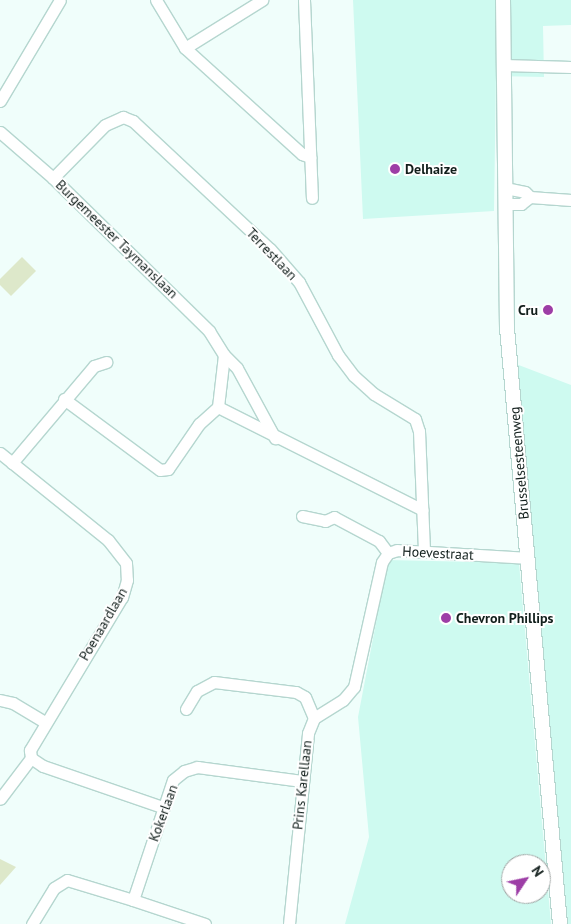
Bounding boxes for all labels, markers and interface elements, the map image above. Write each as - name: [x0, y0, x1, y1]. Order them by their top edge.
- place label: Delhaize: [405, 161, 457, 177]
- marker: Delhaize: [389, 163, 401, 175]
- street label: Burgemeester Taymanslaan: [52, 176, 182, 302]
- street label: Terrestlaan: [243, 224, 301, 284]
- place label: Cru: [518, 302, 538, 318]
- marker: Cru: [542, 304, 554, 316]
- street label: Brusselsesteenweg: [506, 406, 532, 520]
- street label: Hoevestraat: [402, 543, 474, 563]
- street label: Poenaardlaan: [75, 585, 131, 663]
- place label: Chevron Phillips: [456, 610, 554, 626]
- marker: Chevron Phillips: [440, 612, 452, 624]
- street label: Prins Karellaan: [289, 739, 315, 831]
- street label: Kokerlaan: [145, 782, 181, 844]
- north arrow: [501, 854, 551, 904]
- text: N: [528, 862, 548, 880]

